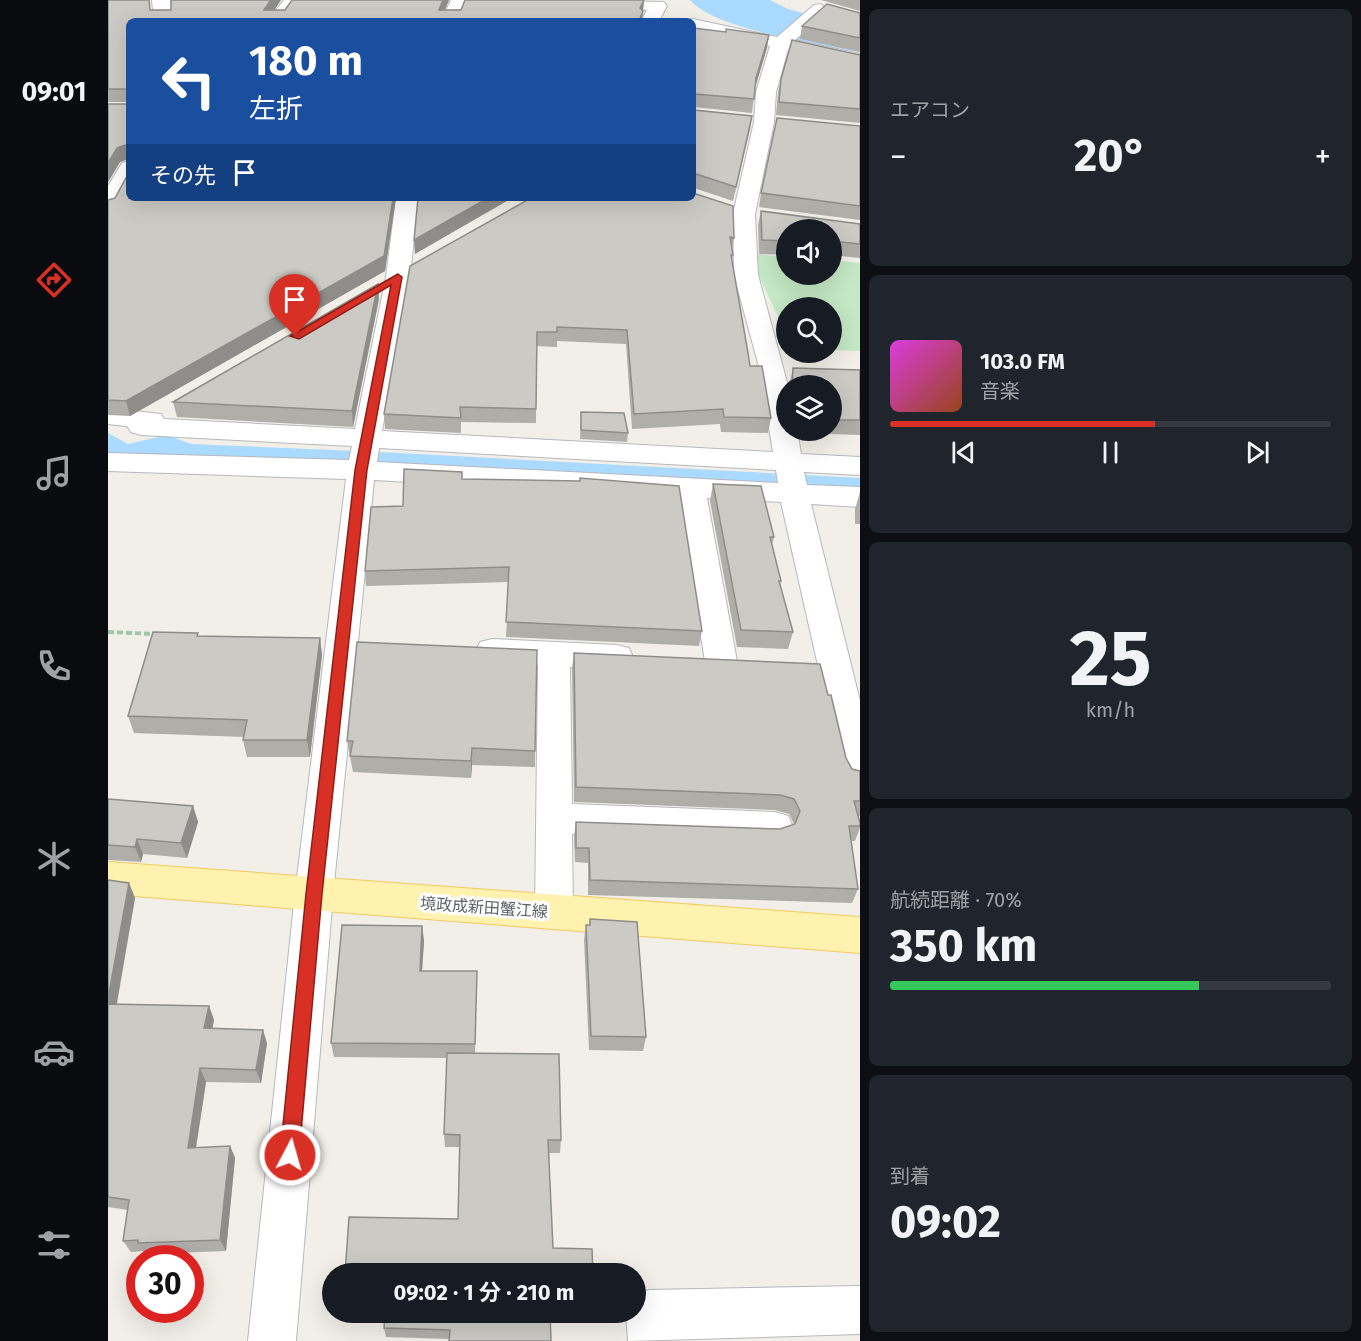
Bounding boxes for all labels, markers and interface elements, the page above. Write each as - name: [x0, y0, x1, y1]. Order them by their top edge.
- text: 180 m: [249, 36, 363, 86]
- icon: left: [150, 42, 228, 120]
- text: 09:01: [22, 76, 86, 108]
- text: 左折: [249, 93, 303, 125]
- text: エアコン: [890, 98, 970, 122]
- text: 20°: [1074, 129, 1147, 183]
- text: −: [890, 137, 907, 177]
- text: +: [1315, 137, 1331, 177]
- icon: arrive: [228, 156, 261, 189]
- text: その先: [150, 162, 216, 189]
- map controls: [776, 219, 842, 441]
- button: sound: [776, 219, 842, 285]
- icon: directions: [33, 259, 75, 301]
- pin: [269, 274, 320, 336]
- icon: arrive: [278, 283, 311, 316]
- button: search: [776, 297, 842, 363]
- text: 103.0 FM: [980, 348, 1065, 375]
- button: layers: [776, 375, 842, 441]
- text: 音楽: [980, 379, 1020, 403]
- icon: previous: [947, 436, 980, 469]
- icon: pause: [1094, 436, 1127, 469]
- icon: next: [1241, 436, 1274, 469]
- icon: music: [33, 452, 75, 494]
- text: 25: [1069, 612, 1152, 706]
- icon: phone: [33, 645, 75, 687]
- text: km/h: [1086, 698, 1135, 722]
- icon: climate: [33, 838, 75, 880]
- text: 航続距離 · 70%: [890, 888, 1022, 912]
- street label: 境政成新田蟹江線: [419, 894, 548, 921]
- text: 350 km: [890, 919, 1037, 973]
- icon: car: [33, 1031, 75, 1073]
- position arrow: [258, 1123, 322, 1187]
- text: 到着: [890, 1164, 930, 1188]
- text: 09:02: [890, 1195, 1001, 1249]
- icon: filters: [33, 1224, 75, 1266]
- speed limit sign: 30: [126, 1245, 204, 1323]
- text: 09:02 · 1 分 · 210 m: [394, 1279, 574, 1306]

